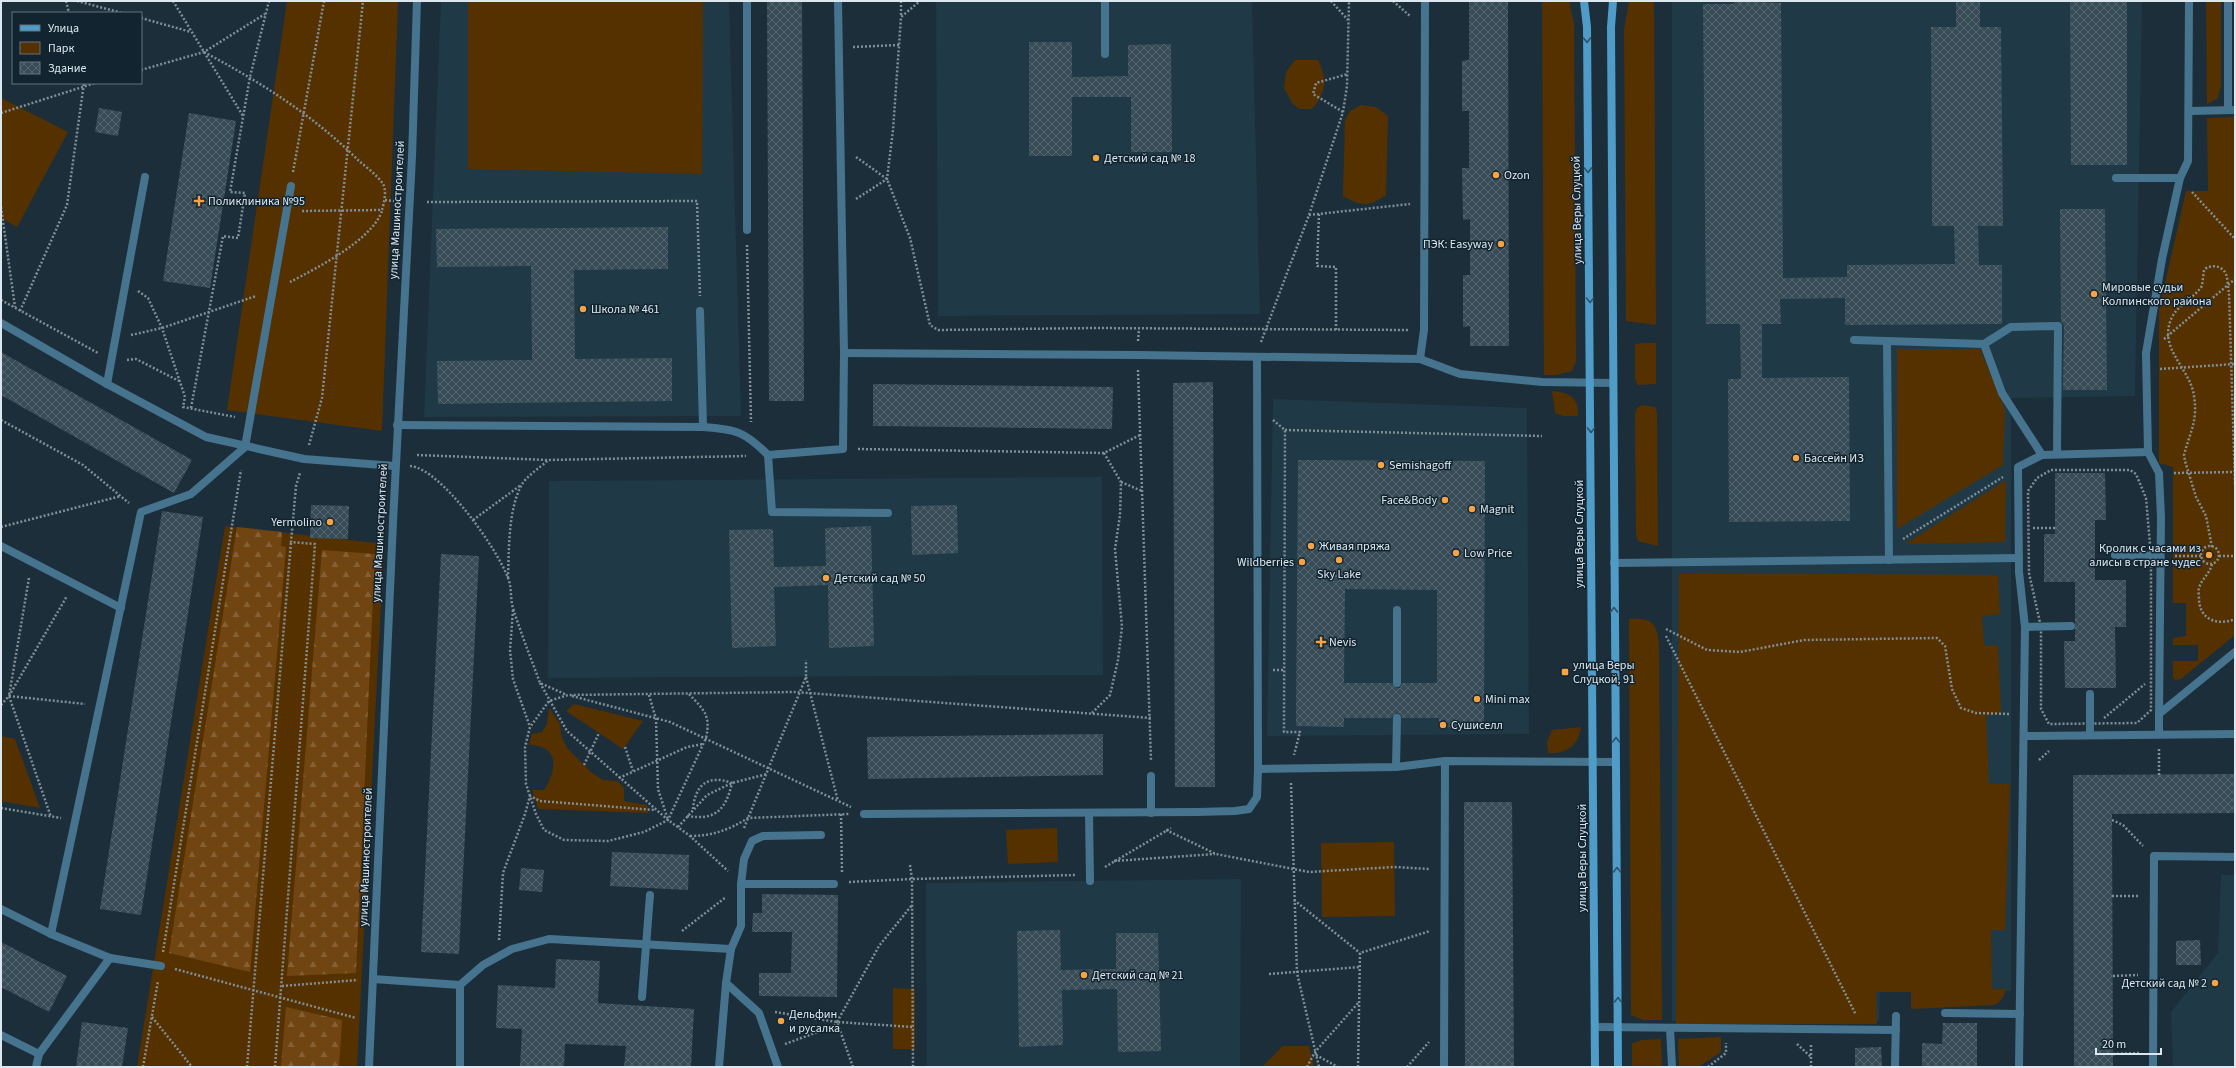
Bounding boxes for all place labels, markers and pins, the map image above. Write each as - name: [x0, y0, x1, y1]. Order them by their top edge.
- place label: Детский сад № 18: [1104, 150, 1196, 167]
- marker: Детский сад № 18: [1091, 153, 1101, 163]
- place label: Ozon: [1504, 167, 1530, 184]
- marker: Ozon: [1491, 170, 1501, 180]
- place label: Поликлиника №95: [208, 193, 305, 210]
- marker: Поликлиника №95: [193, 195, 205, 207]
- place label: ПЭК: Easyway: [1423, 236, 1493, 253]
- marker: ПЭК: Easyway: [1496, 239, 1506, 249]
- place label: Мировые судьи Колпинского района: [2102, 279, 2212, 310]
- marker: Мировые судьи Колпинского района: [2089, 289, 2099, 299]
- place label: Школа № 461: [591, 301, 660, 318]
- marker: Школа № 461: [578, 304, 588, 314]
- place label: Бассейн ИЗ: [1804, 450, 1864, 467]
- marker: Бассейн ИЗ: [1791, 453, 1801, 463]
- place label: Semishagoff: [1389, 457, 1452, 474]
- marker: Semishagoff: [1376, 460, 1386, 470]
- place label: Face&Body: [1381, 492, 1437, 509]
- marker: Face&Body: [1440, 495, 1450, 505]
- place label: Magnit: [1480, 501, 1514, 518]
- marker: Magnit: [1467, 504, 1477, 514]
- place label: Yermolino: [270, 514, 322, 531]
- marker: Yermolino: [325, 517, 335, 527]
- place label: Живая пряжа: [1319, 538, 1390, 555]
- place label: Кролик с часами из алисы в стране чудес: [2089, 540, 2202, 571]
- marker: Живая пряжа: [1306, 541, 1316, 551]
- place label: Low Price: [1464, 545, 1512, 562]
- marker: Low Price: [1451, 548, 1461, 558]
- marker: Кролик с часами из алисы в стране чудес: [2204, 550, 2214, 560]
- place label: Wildberries: [1237, 554, 1294, 571]
- marker: Sky Lake: [1334, 555, 1344, 565]
- marker: Wildberries: [1297, 557, 1307, 567]
- place label: Sky Lake: [1317, 566, 1361, 583]
- place label: Детский сад № 50: [834, 570, 926, 587]
- marker: Детский сад № 50: [821, 573, 831, 583]
- place label: Nevis: [1329, 634, 1356, 651]
- marker: Nevis: [1316, 637, 1326, 647]
- place label: улица Веры Слуцкой, 91: [1573, 657, 1635, 688]
- marker: улица Веры Слуцкой, 91: [1560, 667, 1570, 677]
- place label: Mini max: [1485, 691, 1531, 708]
- marker: Mini max: [1472, 694, 1482, 704]
- place label: Сушиселл: [1451, 717, 1503, 734]
- marker: Сушиселл: [1438, 720, 1448, 730]
- place label: Детский сад № 21: [1092, 967, 1184, 984]
- marker: Детский сад № 21: [1079, 970, 1089, 980]
- place label: Детский сад № 2: [2121, 975, 2207, 992]
- marker: Детский сад № 2: [2210, 978, 2220, 988]
- place label: Дельфин и русалка: [789, 1006, 840, 1037]
- marker: Дельфин и русалка: [776, 1016, 786, 1026]

